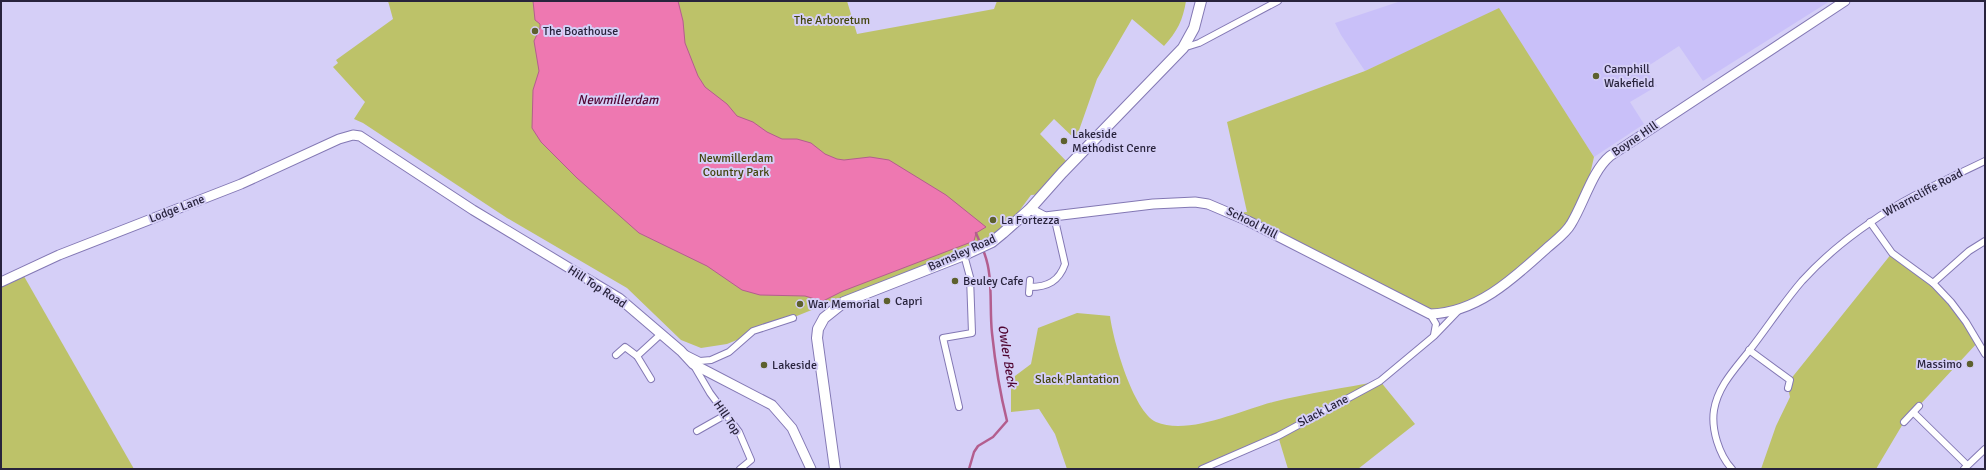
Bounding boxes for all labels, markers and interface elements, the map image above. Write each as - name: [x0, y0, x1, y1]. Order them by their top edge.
- park label: The Arboretum: [794, 13, 870, 28]
- place label: The Boathouse: [543, 24, 618, 39]
- marker: The Boathouse: [530, 26, 540, 36]
- place label: Camphill Wakefield: [1604, 62, 1654, 91]
- marker: Camphill Wakefield: [1591, 71, 1601, 81]
- water label: Newmillerdam: [578, 92, 659, 108]
- street label: Boyne Hill: [1609, 118, 1661, 160]
- place label: Lakeside Methodist Cenre: [1072, 127, 1156, 156]
- marker: Lakeside Methodist Cenre: [1059, 136, 1069, 146]
- park label: Newmillerdam Country Park: [699, 151, 773, 180]
- street label: Wharncliffe Road: [1881, 166, 1965, 220]
- street label: Lodge Lane: [147, 192, 207, 226]
- street label: School Hill: [1224, 204, 1281, 243]
- place label: La Fortezza: [1001, 213, 1060, 228]
- marker: La Fortezza: [988, 215, 998, 225]
- street label: Barnsley Road: [926, 231, 998, 275]
- street label: Hill Top Road: [565, 263, 629, 311]
- place label: Beuley Cafe: [963, 274, 1024, 289]
- marker: Beuley Cafe: [950, 276, 960, 286]
- place label: Capri: [895, 294, 922, 309]
- marker: Capri: [882, 296, 892, 306]
- place label: War Memorial: [808, 297, 880, 312]
- marker: War Memorial: [795, 299, 805, 309]
- water label: Owler Beck: [994, 324, 1020, 390]
- place label: Massimo: [1917, 357, 1962, 372]
- place label: Lakeside: [772, 358, 817, 373]
- marker: Massimo: [1965, 359, 1975, 369]
- marker: Lakeside: [759, 360, 769, 370]
- park label: Slack Plantation: [1035, 372, 1119, 387]
- street label: Slack Lane: [1295, 391, 1351, 431]
- street label: Hill Top: [710, 398, 744, 438]

